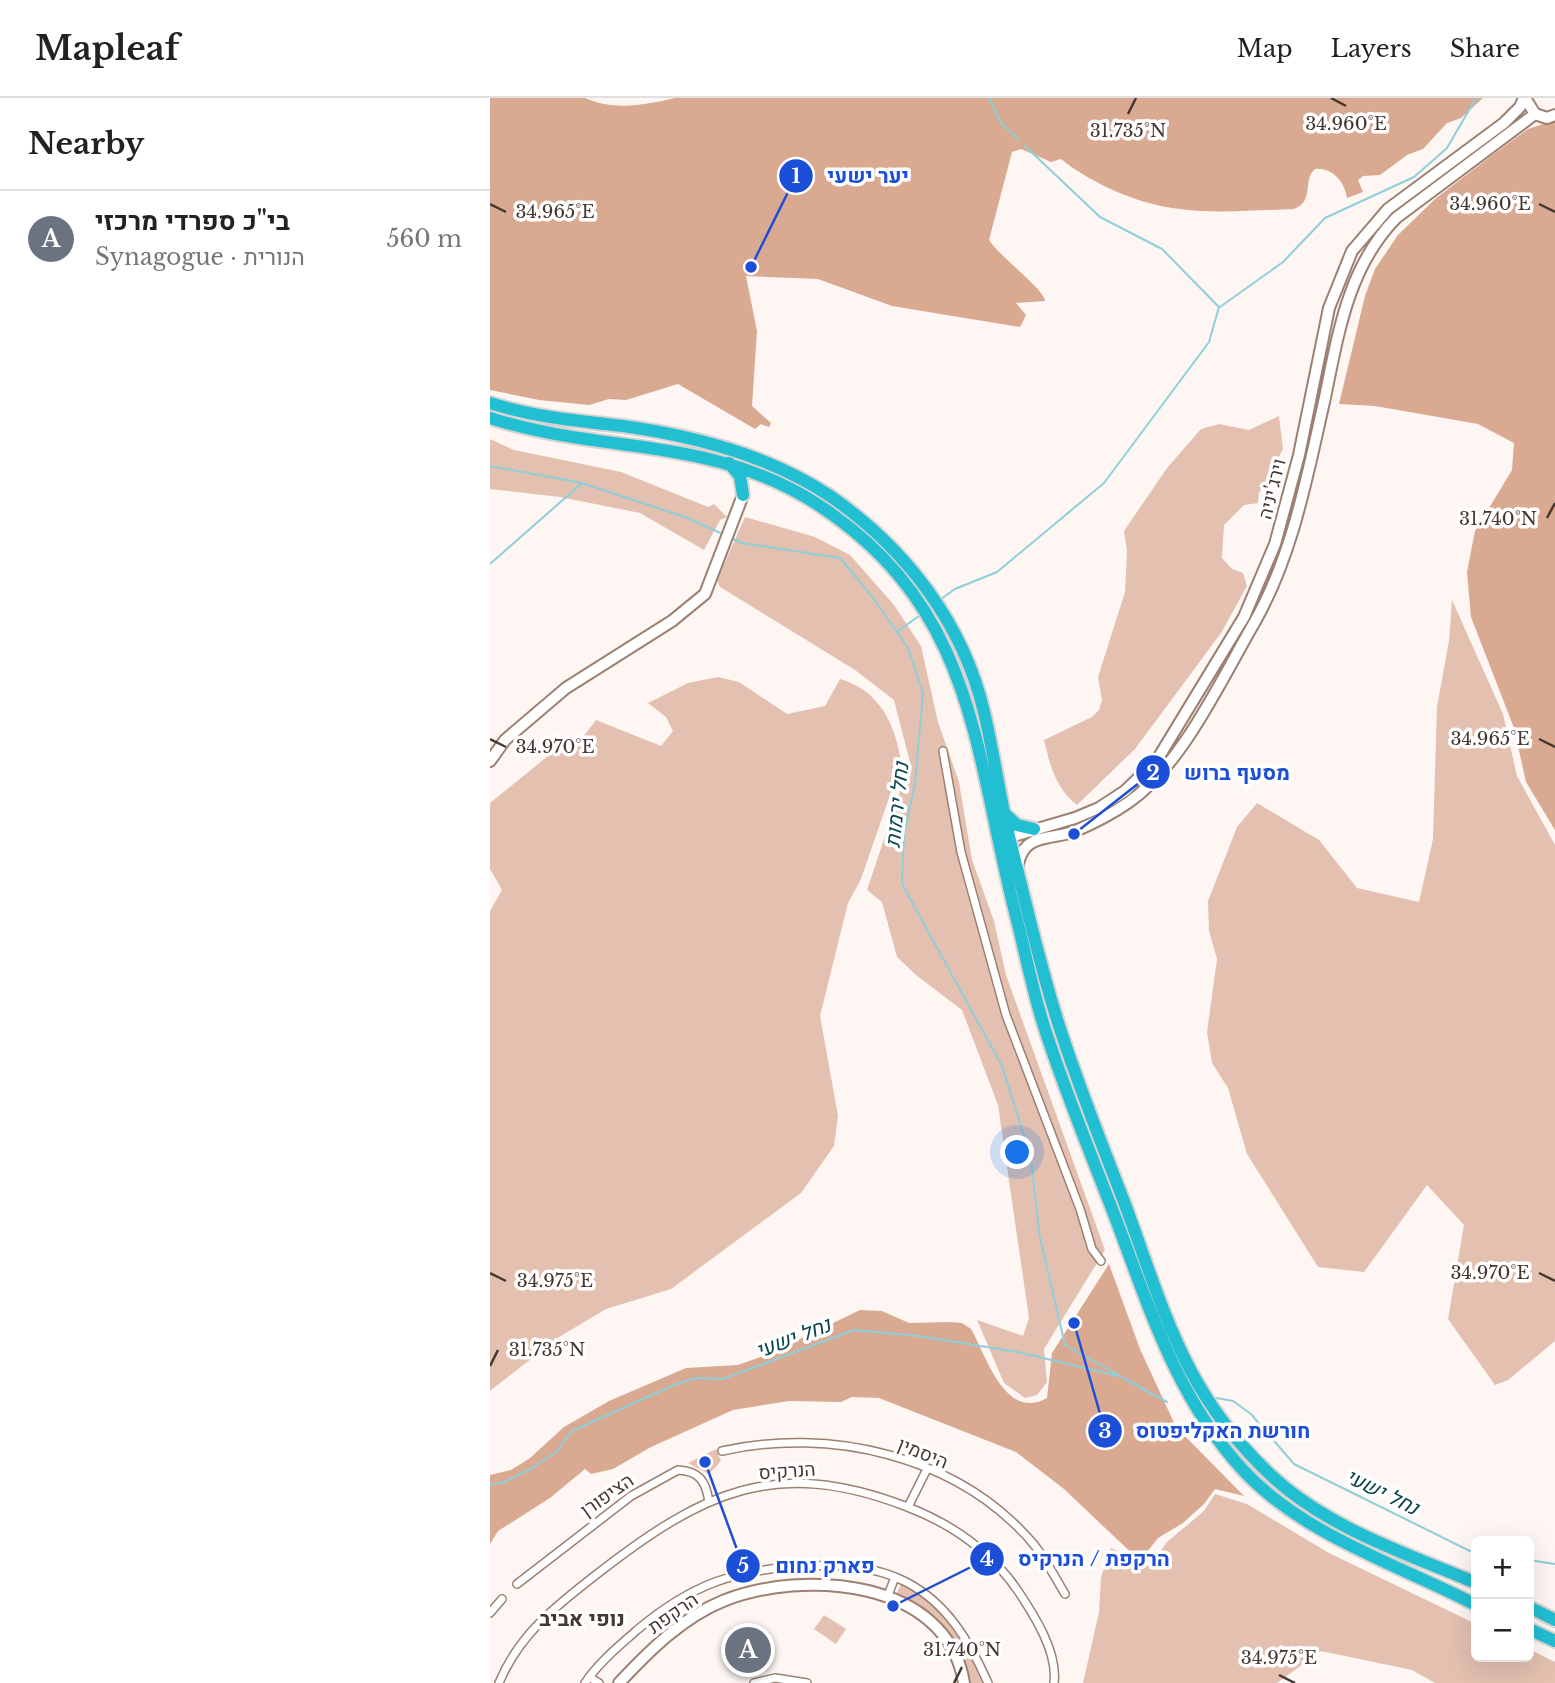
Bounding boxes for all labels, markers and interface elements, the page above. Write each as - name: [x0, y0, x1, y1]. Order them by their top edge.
- text: Mapleaf: [35, 28, 179, 69]
- text: Map: [1237, 34, 1293, 63]
- text: Layers: [1331, 34, 1412, 63]
- text: Share: [1450, 34, 1520, 63]
- text: 34.960°E: [1305, 113, 1387, 135]
- text: 31.735°N: [1090, 120, 1166, 142]
- text: Nearby: [28, 125, 144, 162]
- callout: יער ישעי: [778, 155, 923, 197]
- text: 1: [791, 163, 801, 189]
- text: יער ישעי: [827, 163, 909, 189]
- text: 34.960°E: [1449, 193, 1531, 215]
- text: 34.965°E: [515, 201, 595, 223]
- text: בי"כ ספרדי מרכזי: [95, 205, 290, 237]
- text: A: [42, 225, 60, 253]
- text: 560 m: [386, 225, 462, 253]
- text: Synagogue · הנורית: [95, 243, 305, 271]
- street label: וירג'יניה: [1253, 456, 1291, 522]
- text: 31.740°N: [1459, 508, 1537, 530]
- text: 34.965°E: [1450, 728, 1530, 750]
- text: 34.970°E: [515, 736, 595, 758]
- callout: מסעף ברוש: [1135, 751, 1304, 793]
- water label: נחל ירמות: [880, 759, 915, 849]
- text: 2: [1146, 760, 1160, 786]
- text: מסעף ברוש: [1184, 760, 1290, 786]
- your location: [1000, 1135, 1034, 1169]
- text: 34.970°E: [1450, 1262, 1530, 1284]
- text: 34.975°E: [517, 1270, 593, 1292]
- water label: נחל ישעי: [752, 1311, 836, 1364]
- text: 31.735°N: [509, 1339, 585, 1361]
- callout: חורשת האקליפטוס: [1087, 1410, 1324, 1452]
- text: 3: [1098, 1418, 1112, 1444]
- text: חורשת האקליפטוס: [1136, 1418, 1310, 1444]
- street label: היסמין: [894, 1433, 952, 1473]
- street label: הנרקיס: [758, 1458, 816, 1484]
- water label: נחל ישעי: [1341, 1463, 1424, 1521]
- street label: הציפורן: [576, 1468, 638, 1522]
- map controls: [1471, 1536, 1534, 1662]
- button: +: [1471, 1536, 1534, 1599]
- callout: הרקפת / הנרקיס: [970, 1538, 1184, 1580]
- callout: פארק נחום: [726, 1545, 888, 1587]
- text: 4: [980, 1546, 994, 1572]
- text: הרקפת / הנרקיס: [1018, 1546, 1170, 1572]
- text: 5: [737, 1553, 749, 1579]
- text: פארק נחום: [775, 1553, 875, 1579]
- street label: הרקפת: [643, 1587, 703, 1639]
- button: −: [1471, 1599, 1534, 1662]
- district label: נופי אביב: [539, 1606, 625, 1632]
- pin: A: [725, 1624, 771, 1676]
- text: 31.740°N: [923, 1639, 1001, 1661]
- text: 34.975°E: [1241, 1647, 1317, 1669]

